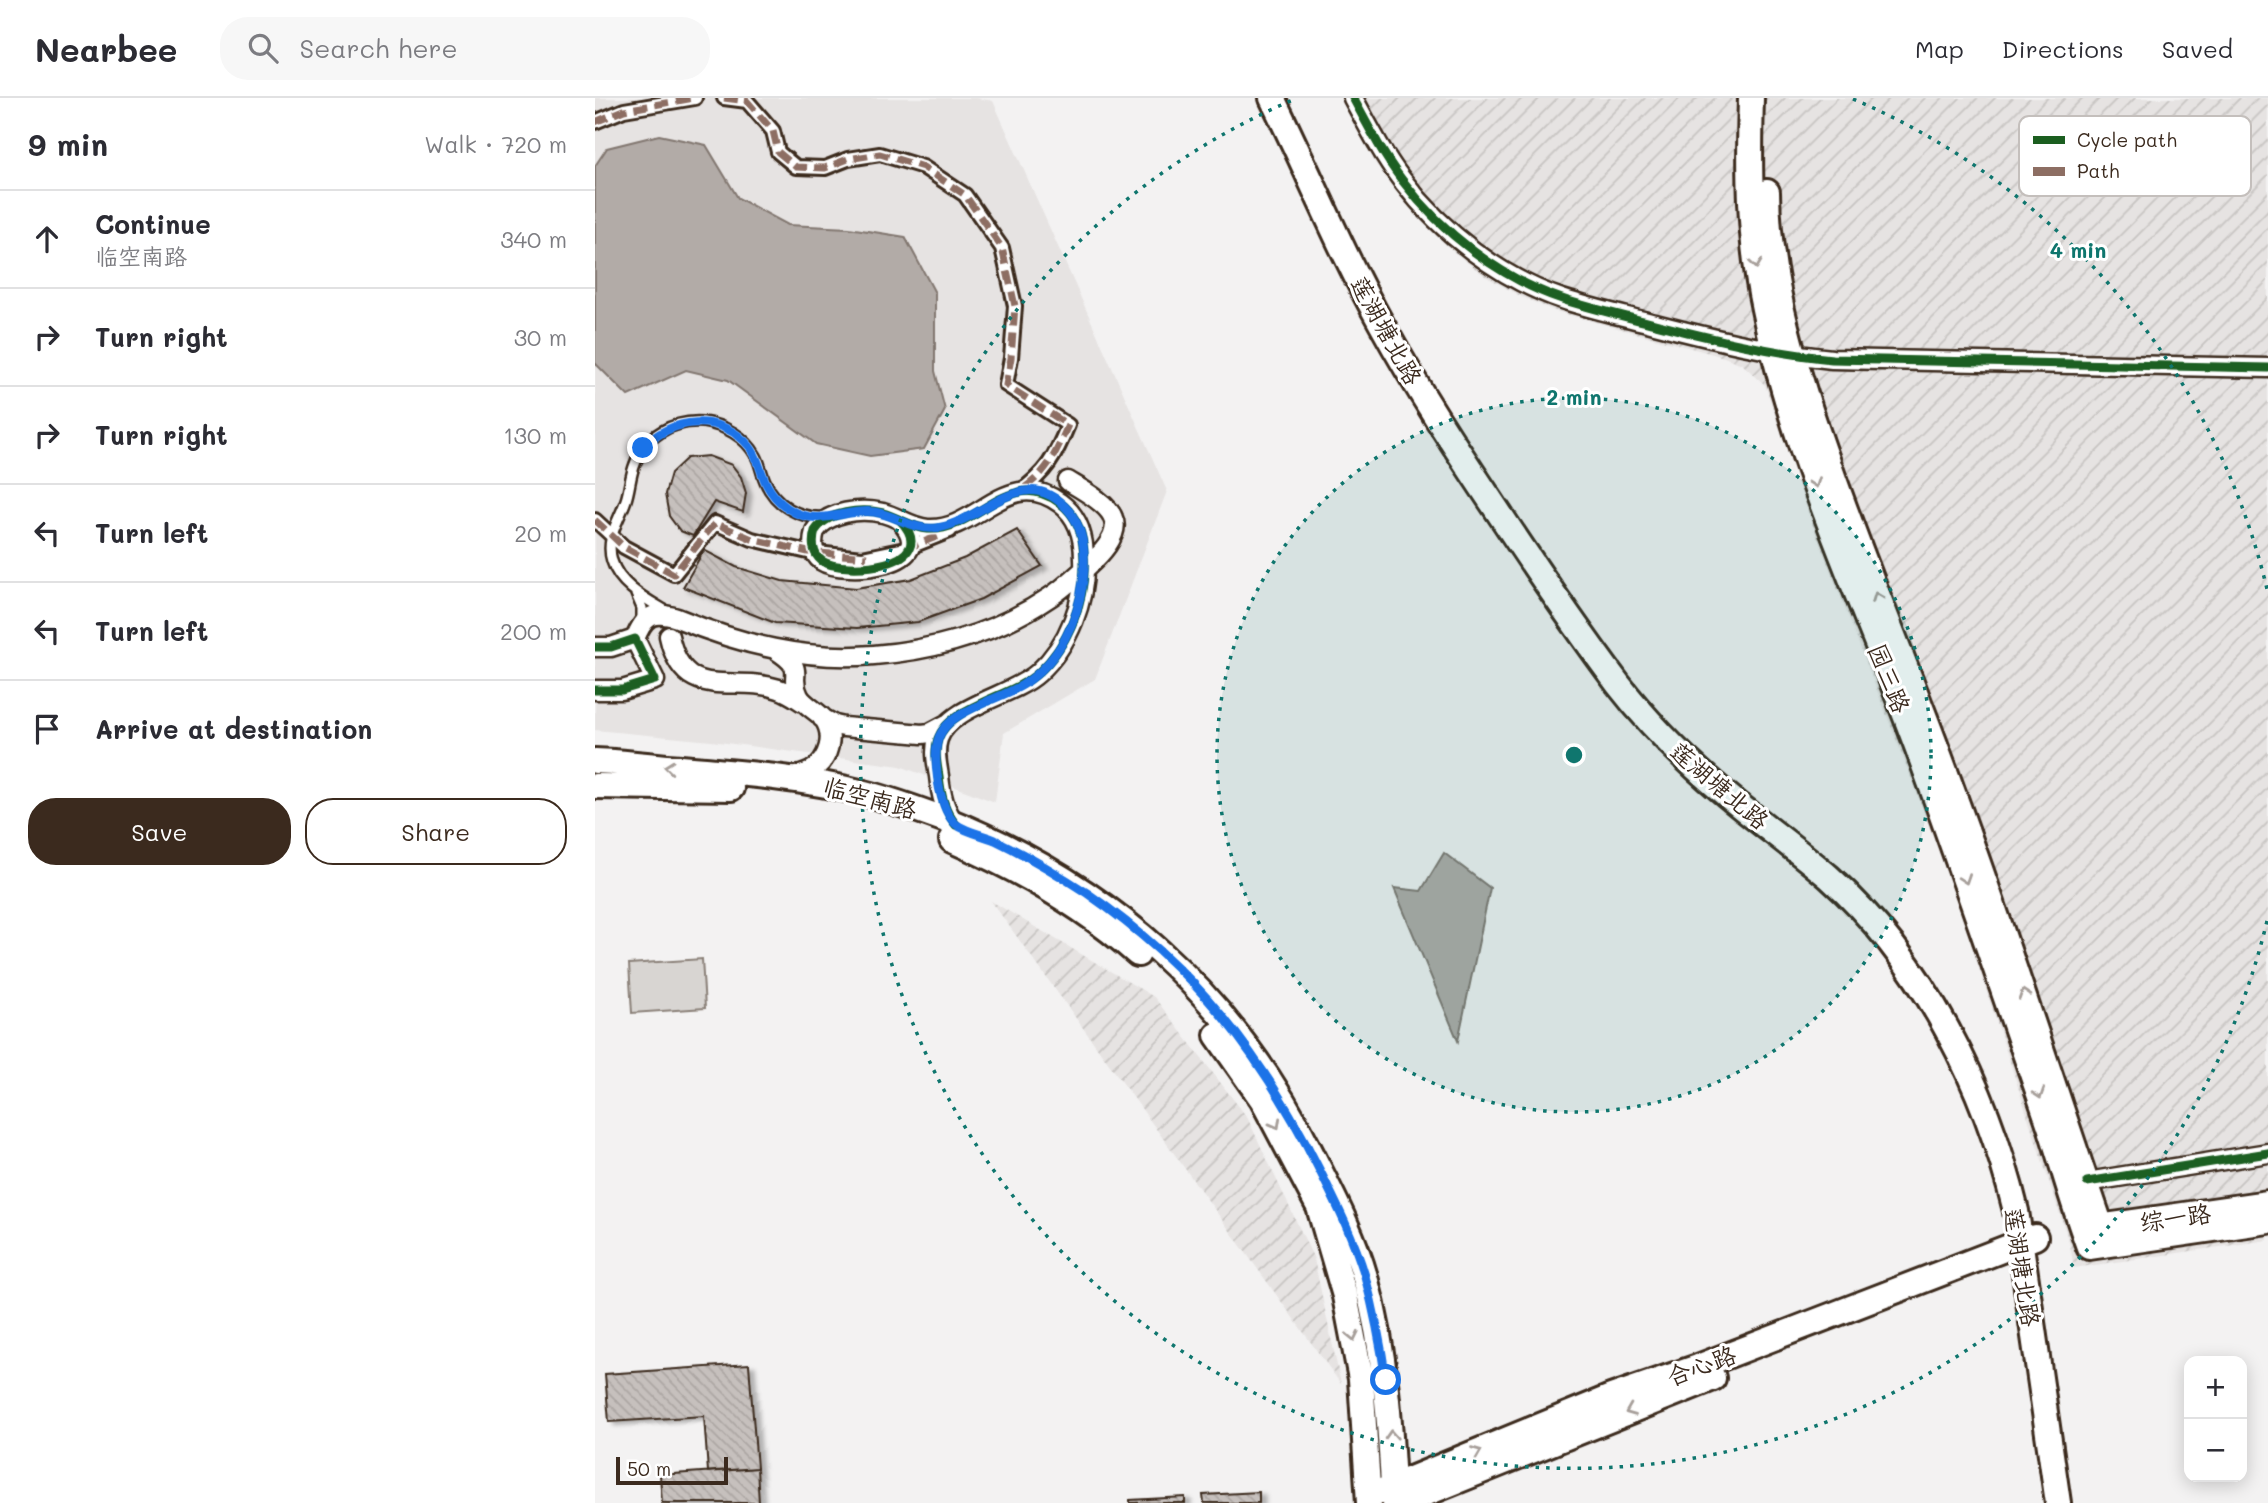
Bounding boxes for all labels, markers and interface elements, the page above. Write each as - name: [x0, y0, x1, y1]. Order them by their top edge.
- search box: [220, 17, 710, 80]
- text: Nearbee: [35, 27, 178, 70]
- icon: search: [244, 29, 282, 67]
- text: Search here: [300, 31, 458, 65]
- text: Map: [1915, 33, 1964, 64]
- text: Directions: [2002, 33, 2124, 64]
- text: Saved: [2162, 33, 2233, 64]
- legend: [2019, 116, 2251, 196]
- text: 9 min: [28, 124, 108, 164]
- text: Cycle path: [2077, 127, 2177, 152]
- text: Walk · 720 m: [424, 129, 567, 159]
- text: Path: [2077, 158, 2120, 183]
- text: Continue: [95, 207, 211, 241]
- icon: ahead: [28, 220, 66, 258]
- text: 340 m: [500, 224, 567, 254]
- text: 4 min: [2050, 236, 2106, 263]
- text: 临空南路: [95, 241, 187, 271]
- one-way arrow: [1749, 258, 1764, 270]
- street label: 莲湖塘北路: [1344, 270, 1430, 390]
- icon: right: [28, 318, 66, 356]
- text: Turn right: [95, 320, 228, 354]
- text: 30 m: [514, 322, 567, 352]
- text: 2 min: [1546, 383, 1602, 410]
- icon: right: [28, 416, 66, 454]
- text: Turn right: [95, 418, 228, 452]
- text: 130 m: [503, 420, 567, 450]
- route end: [627, 432, 658, 463]
- one-way arrow: [1807, 477, 1821, 489]
- icon: left: [28, 514, 66, 552]
- text: Turn left: [95, 516, 208, 550]
- text: 20 m: [514, 518, 567, 548]
- one-way arrow: [1872, 591, 1886, 603]
- icon: left: [28, 612, 66, 650]
- text: Turn left: [95, 614, 208, 648]
- text: 200 m: [500, 616, 567, 646]
- street label: 园三路: [1862, 639, 1918, 717]
- icon: arrive: [28, 710, 66, 748]
- text: Arrive at destination: [95, 712, 372, 746]
- street label: 莲湖塘北路: [1664, 735, 1776, 835]
- centre of rings: [1562, 743, 1586, 767]
- one-way arrow: [664, 759, 675, 774]
- street label: 临空南路: [820, 770, 920, 824]
- button: Save: [28, 798, 291, 865]
- button: Share: [305, 798, 567, 865]
- one-way arrow: [1957, 873, 1971, 885]
- one-way arrow: [2018, 988, 2032, 1000]
- one-way arrow: [2031, 1088, 2045, 1100]
- one-way arrow: [1268, 1116, 1281, 1129]
- street label: 综一路: [2137, 1197, 2213, 1237]
- street label: 莲湖塘北路: [1998, 1205, 2048, 1329]
- one-way arrow: [1345, 1330, 1360, 1342]
- street label: 合心路: [1662, 1338, 1740, 1392]
- map controls: [2184, 1356, 2247, 1482]
- button: +: [2184, 1356, 2247, 1419]
- route start: [1370, 1364, 1401, 1395]
- one-way arrow: [1625, 1402, 1637, 1416]
- button: −: [2184, 1419, 2247, 1482]
- one-way arrow: [1383, 1429, 1398, 1440]
- one-way arrow: [1470, 1446, 1482, 1460]
- scale bar: [616, 1454, 728, 1486]
- text: 50 m: [627, 1456, 671, 1481]

